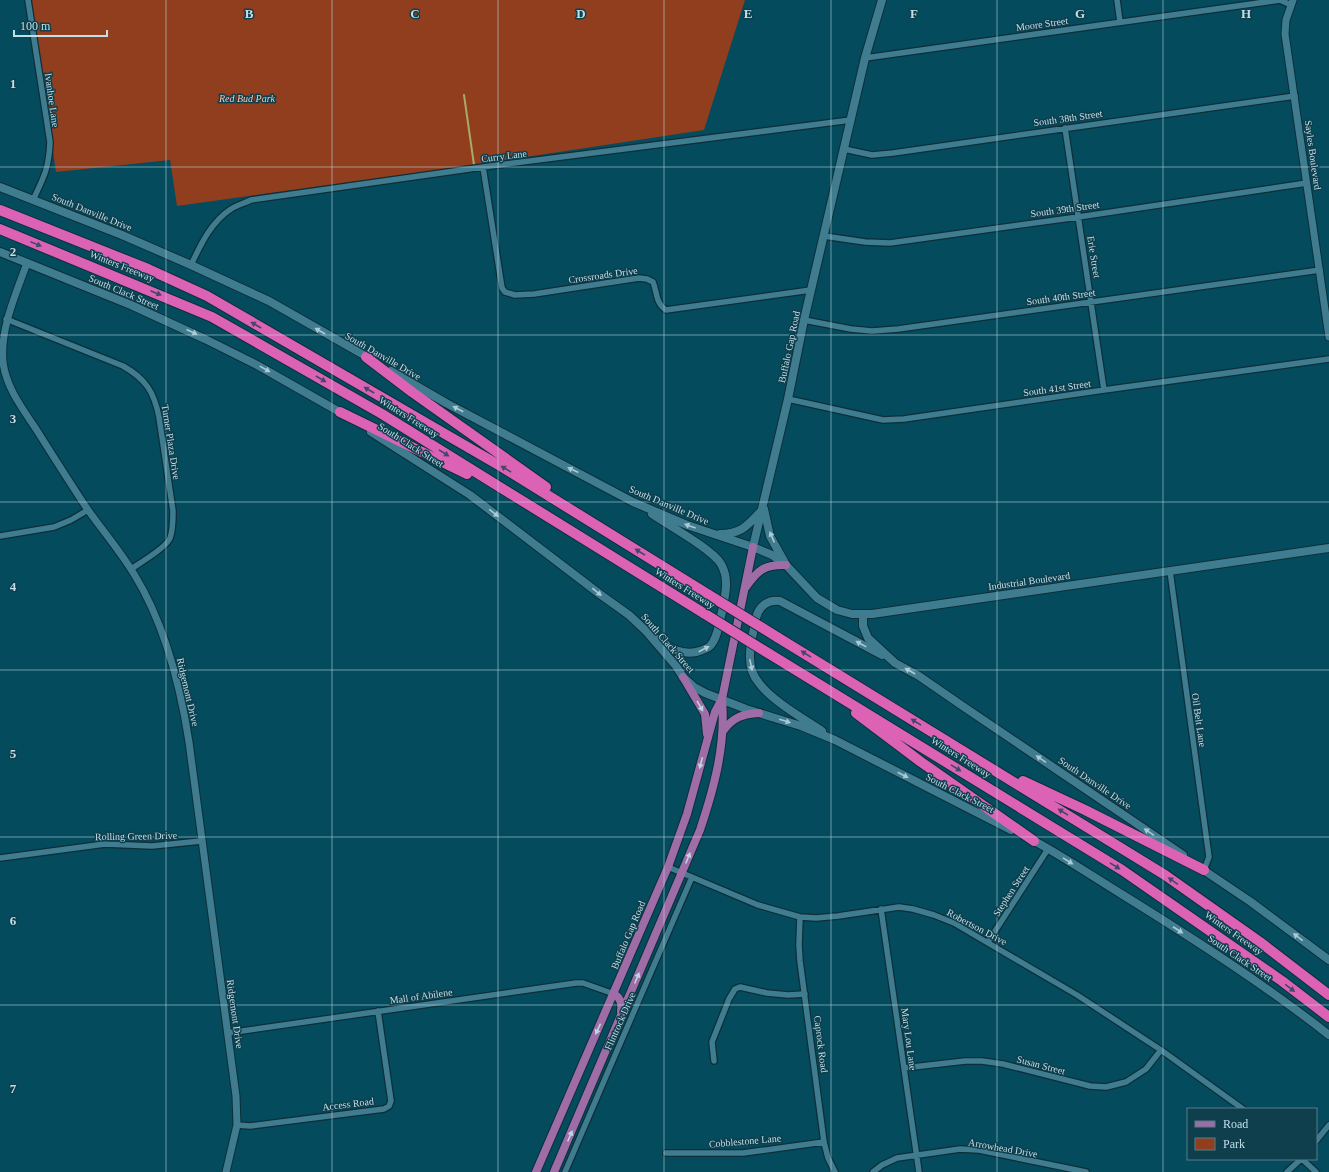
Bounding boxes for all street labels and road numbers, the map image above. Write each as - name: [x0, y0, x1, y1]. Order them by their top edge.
- street label: Moore Street: [1015, 15, 1069, 33]
- street label: Ivanhoe Lane: [43, 72, 61, 128]
- street label: South 38th Street: [1033, 108, 1103, 128]
- street label: Sayles Boulevard: [1303, 119, 1323, 191]
- street label: Curry Lane: [481, 148, 528, 164]
- street label: South Danville Drive: [50, 191, 134, 233]
- street label: South 39th Street: [1030, 199, 1100, 219]
- street label: Erie Street: [1085, 235, 1103, 279]
- street label: Winters Freeway: [88, 248, 156, 284]
- street label: Crossroads Drive: [568, 265, 639, 285]
- street label: South Clack Street: [87, 272, 161, 312]
- street label: South 40th Street: [1026, 287, 1096, 307]
- street label: Buffalo Gap Road: [776, 310, 802, 384]
- street label: South Danville Drive: [343, 330, 423, 382]
- street label: South 41st Street: [1022, 378, 1092, 398]
- street label: Winters Freeway: [377, 394, 441, 440]
- street label: Turner Plaza Drive: [160, 403, 182, 481]
- street label: South Clack Street: [376, 420, 446, 470]
- street label: South Danville Drive: [627, 483, 711, 527]
- street label: Winters Freeway: [653, 565, 717, 611]
- street label: Industrial Boulevard: [987, 570, 1071, 592]
- street label: South Clack Street: [639, 611, 697, 675]
- street label: Ridgemont Drive: [175, 657, 201, 728]
- street label: Oil Belt Lane: [1190, 692, 1208, 748]
- street label: Winters Freeway: [929, 734, 993, 780]
- street label: South Danville Drive: [1056, 755, 1134, 812]
- street label: South Clack Street: [924, 771, 996, 815]
- street label: Rolling Green Drive: [95, 830, 178, 842]
- street label: Stephen Street: [991, 863, 1032, 918]
- street label: Buffalo Gap Road: [609, 899, 647, 971]
- street label: Robertson Drive: [945, 907, 1009, 948]
- street label: Winters Freeway: [1203, 909, 1265, 957]
- street label: South Clack Street: [1206, 932, 1274, 984]
- street label: Ridgemont Drive: [225, 979, 245, 1050]
- street label: Mall of Abilene: [389, 986, 454, 1006]
- street label: Flintrock Drive: [602, 990, 638, 1052]
- street label: Mary Lou Lane: [899, 1007, 919, 1071]
- street label: Caprock Road: [812, 1015, 830, 1073]
- street label: Susan Street: [1016, 1053, 1067, 1077]
- street label: Access Road: [322, 1095, 374, 1113]
- street label: Cobblestone Lane: [708, 1132, 782, 1150]
- street label: Arrowhead Drive: [967, 1136, 1039, 1160]

